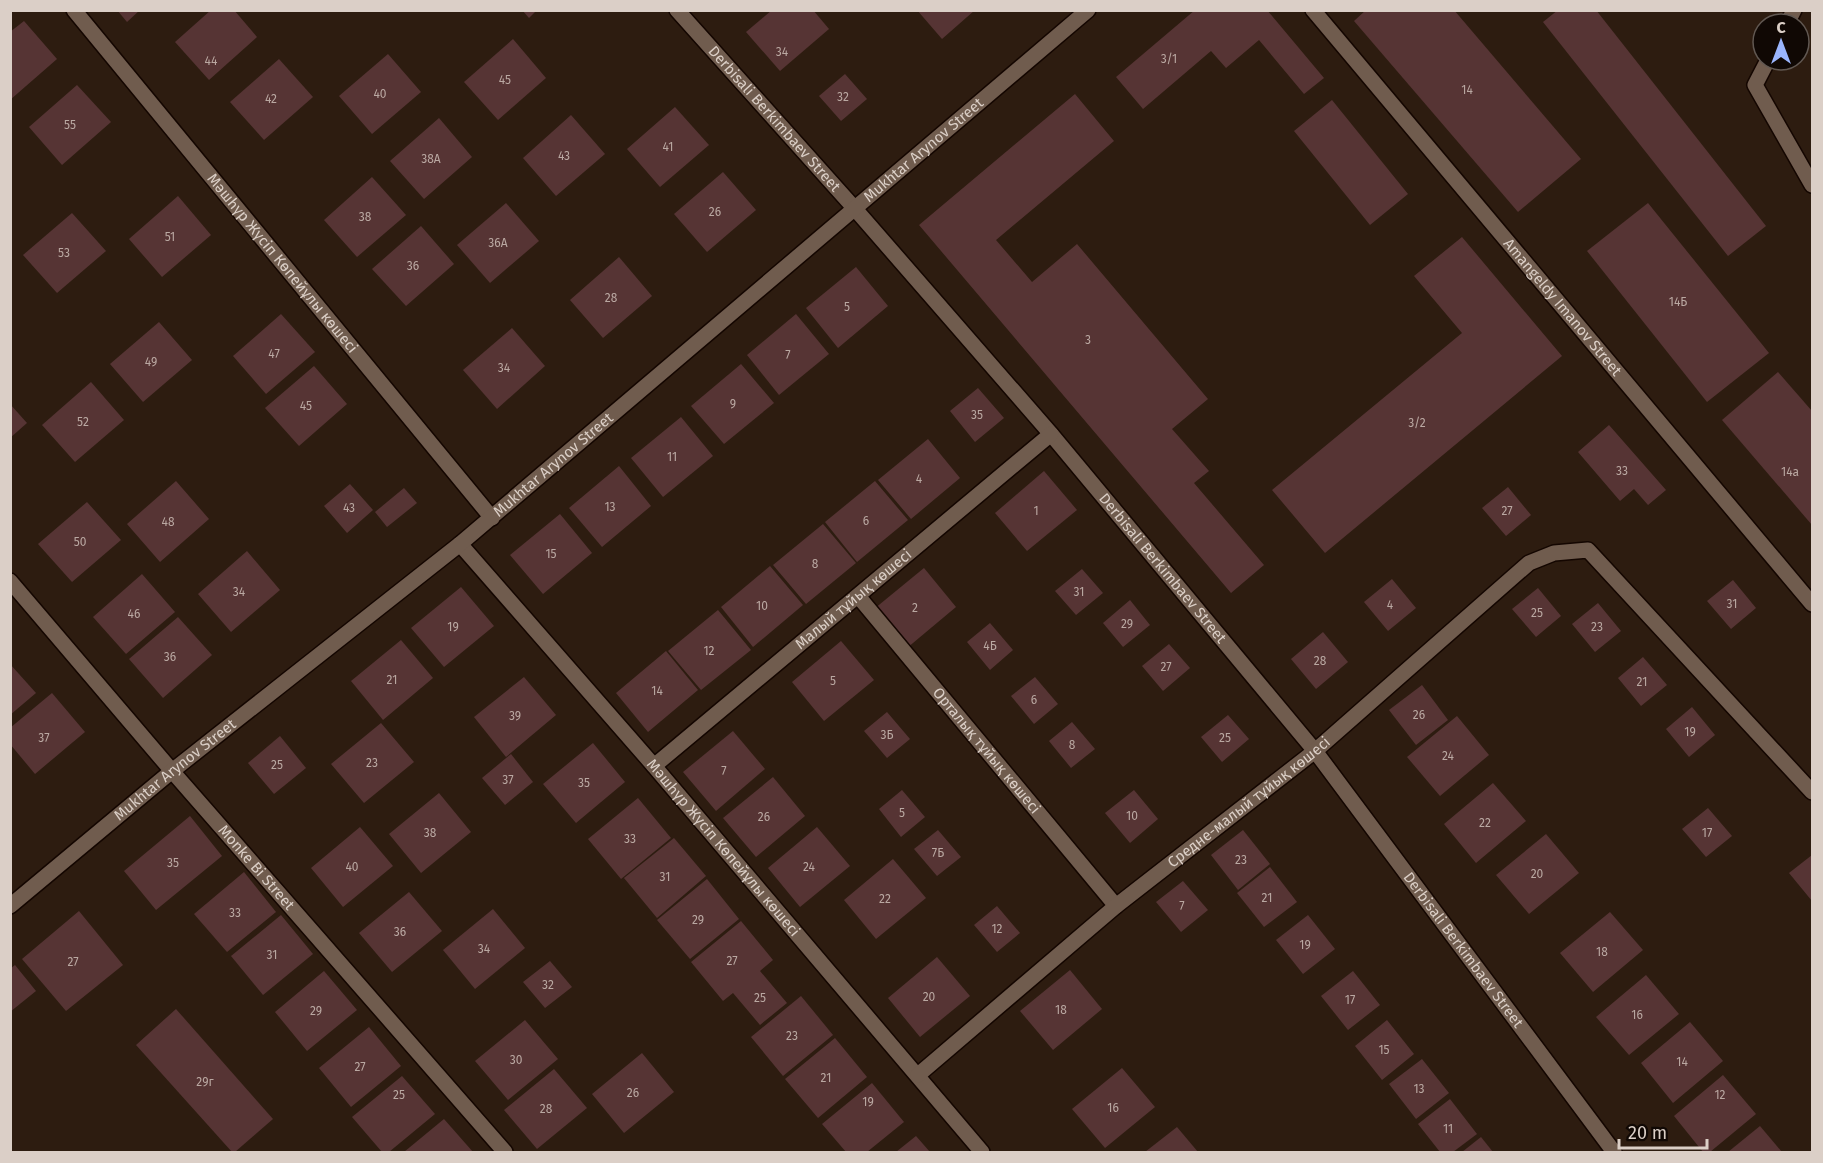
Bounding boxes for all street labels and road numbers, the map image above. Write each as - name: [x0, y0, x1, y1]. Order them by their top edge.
- street label: Derbisali Berkimbaev Street: [705, 42, 845, 196]
- street label: Mukhtar Arynov Street: [860, 94, 988, 206]
- street label: Мәшһүр Жүсіп Көпейұлы көшесі: [203, 170, 361, 357]
- street label: Amangeldy Imanov Street: [1500, 235, 1626, 380]
- street label: Mukhtar Arynov Street: [490, 408, 617, 521]
- street label: Derbisali Berkimbaev Street: [1095, 490, 1231, 647]
- street label: Малый тұйық көшесі: [792, 545, 915, 653]
- street label: Орталық тұйық көшесі: [929, 684, 1044, 817]
- street label: Mukhtar Arynov Street: [110, 715, 240, 824]
- street label: Средне-малый тұйық көшесі: [1164, 733, 1334, 871]
- street label: Мәшһүр Жүсіп Көпейұлы көшесі: [643, 755, 804, 940]
- street label: Monke Bi Street: [214, 821, 299, 914]
- street label: Derbisali Berkimbaev Street: [1399, 869, 1527, 1032]

